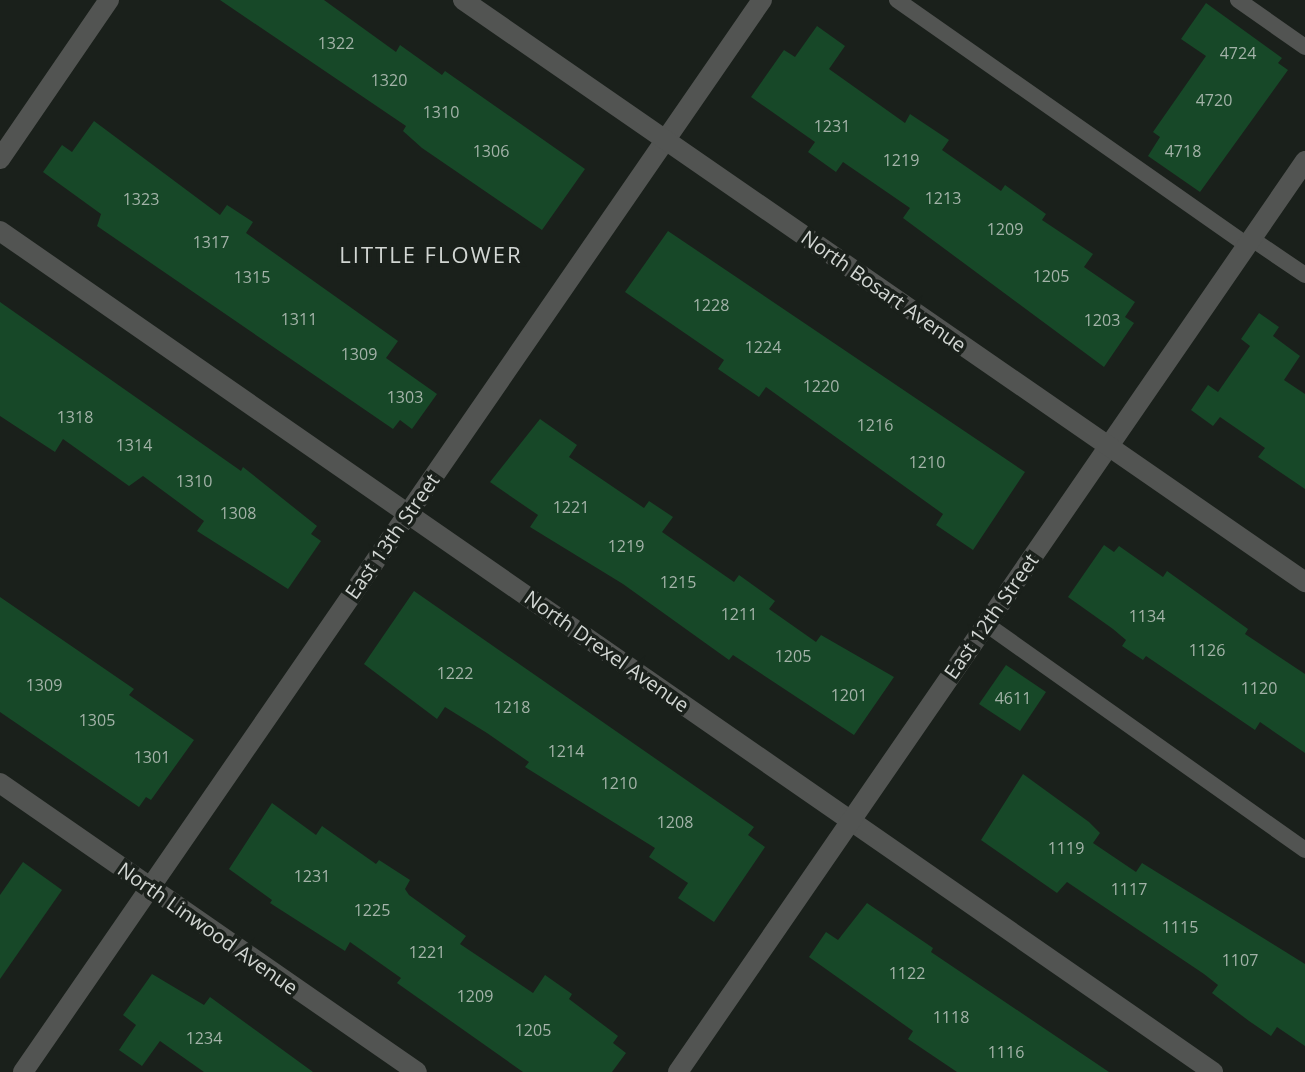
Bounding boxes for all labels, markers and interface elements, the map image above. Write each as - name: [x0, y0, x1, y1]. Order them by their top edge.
- house number: 1322: [318, 33, 354, 53]
- house number: 4724: [1220, 43, 1256, 63]
- house number: 1320: [371, 70, 407, 90]
- house number: 4720: [1196, 90, 1232, 110]
- house number: 1310: [423, 102, 459, 122]
- house number: 1231: [814, 116, 850, 136]
- house number: 1306: [473, 141, 509, 161]
- house number: 4718: [1165, 141, 1201, 161]
- house number: 1219: [883, 150, 919, 170]
- house number: 1213: [925, 188, 961, 208]
- house number: 1323: [123, 189, 159, 209]
- house number: 1209: [987, 219, 1023, 239]
- street label: North Bosart Avenue: [797, 225, 971, 357]
- house number: 1317: [193, 232, 229, 252]
- district label: LITTLE FLOWER: [339, 242, 523, 268]
- house number: 1205: [1033, 266, 1069, 286]
- house number: 1315: [234, 267, 270, 287]
- house number: 1228: [693, 295, 729, 315]
- house number: 1311: [281, 309, 317, 329]
- house number: 1203: [1084, 310, 1120, 330]
- house number: 1224: [745, 337, 781, 357]
- house number: 1309: [341, 344, 377, 364]
- house number: 1220: [803, 376, 839, 396]
- house number: 1303: [387, 387, 423, 407]
- house number: 1318: [57, 407, 93, 427]
- house number: 1216: [857, 415, 893, 435]
- house number: 1314: [116, 435, 152, 455]
- house number: 1210: [909, 452, 945, 472]
- street label: East 13th Street: [340, 469, 444, 603]
- house number: 1310: [176, 471, 212, 491]
- house number: 1221: [553, 497, 589, 517]
- house number: 1308: [220, 503, 256, 523]
- house number: 1219: [608, 536, 644, 556]
- street label: East 12th Street: [939, 549, 1043, 683]
- house number: 1215: [660, 572, 696, 592]
- street label: North Drexel Avenue: [520, 585, 694, 717]
- house number: 1211: [721, 604, 757, 624]
- house number: 1134: [1129, 606, 1165, 626]
- house number: 1126: [1189, 640, 1225, 660]
- house number: 1205: [775, 646, 811, 666]
- house number: 1222: [437, 663, 473, 683]
- house number: 1309: [26, 675, 62, 695]
- house number: 1120: [1241, 678, 1277, 698]
- house number: 1201: [831, 685, 867, 705]
- house number: 4611: [995, 688, 1031, 708]
- house number: 1218: [494, 697, 530, 717]
- house number: 1305: [79, 710, 115, 730]
- house number: 1214: [548, 741, 584, 761]
- house number: 1301: [134, 747, 170, 767]
- house number: 1210: [601, 773, 637, 793]
- house number: 1208: [657, 812, 693, 832]
- house number: 1119: [1048, 838, 1084, 858]
- street label: North Linwood Avenue: [113, 857, 303, 999]
- house number: 1231: [294, 866, 330, 886]
- house number: 1117: [1111, 879, 1147, 899]
- house number: 1225: [354, 900, 390, 920]
- house number: 1115: [1162, 917, 1198, 937]
- house number: 1221: [409, 942, 445, 962]
- house number: 1107: [1222, 950, 1258, 970]
- house number: 1122: [889, 963, 925, 983]
- house number: 1209: [457, 986, 493, 1006]
- house number: 1118: [933, 1007, 969, 1027]
- house number: 1205: [515, 1020, 551, 1040]
- house number: 1234: [186, 1028, 222, 1048]
- house number: 1116: [988, 1042, 1024, 1062]

